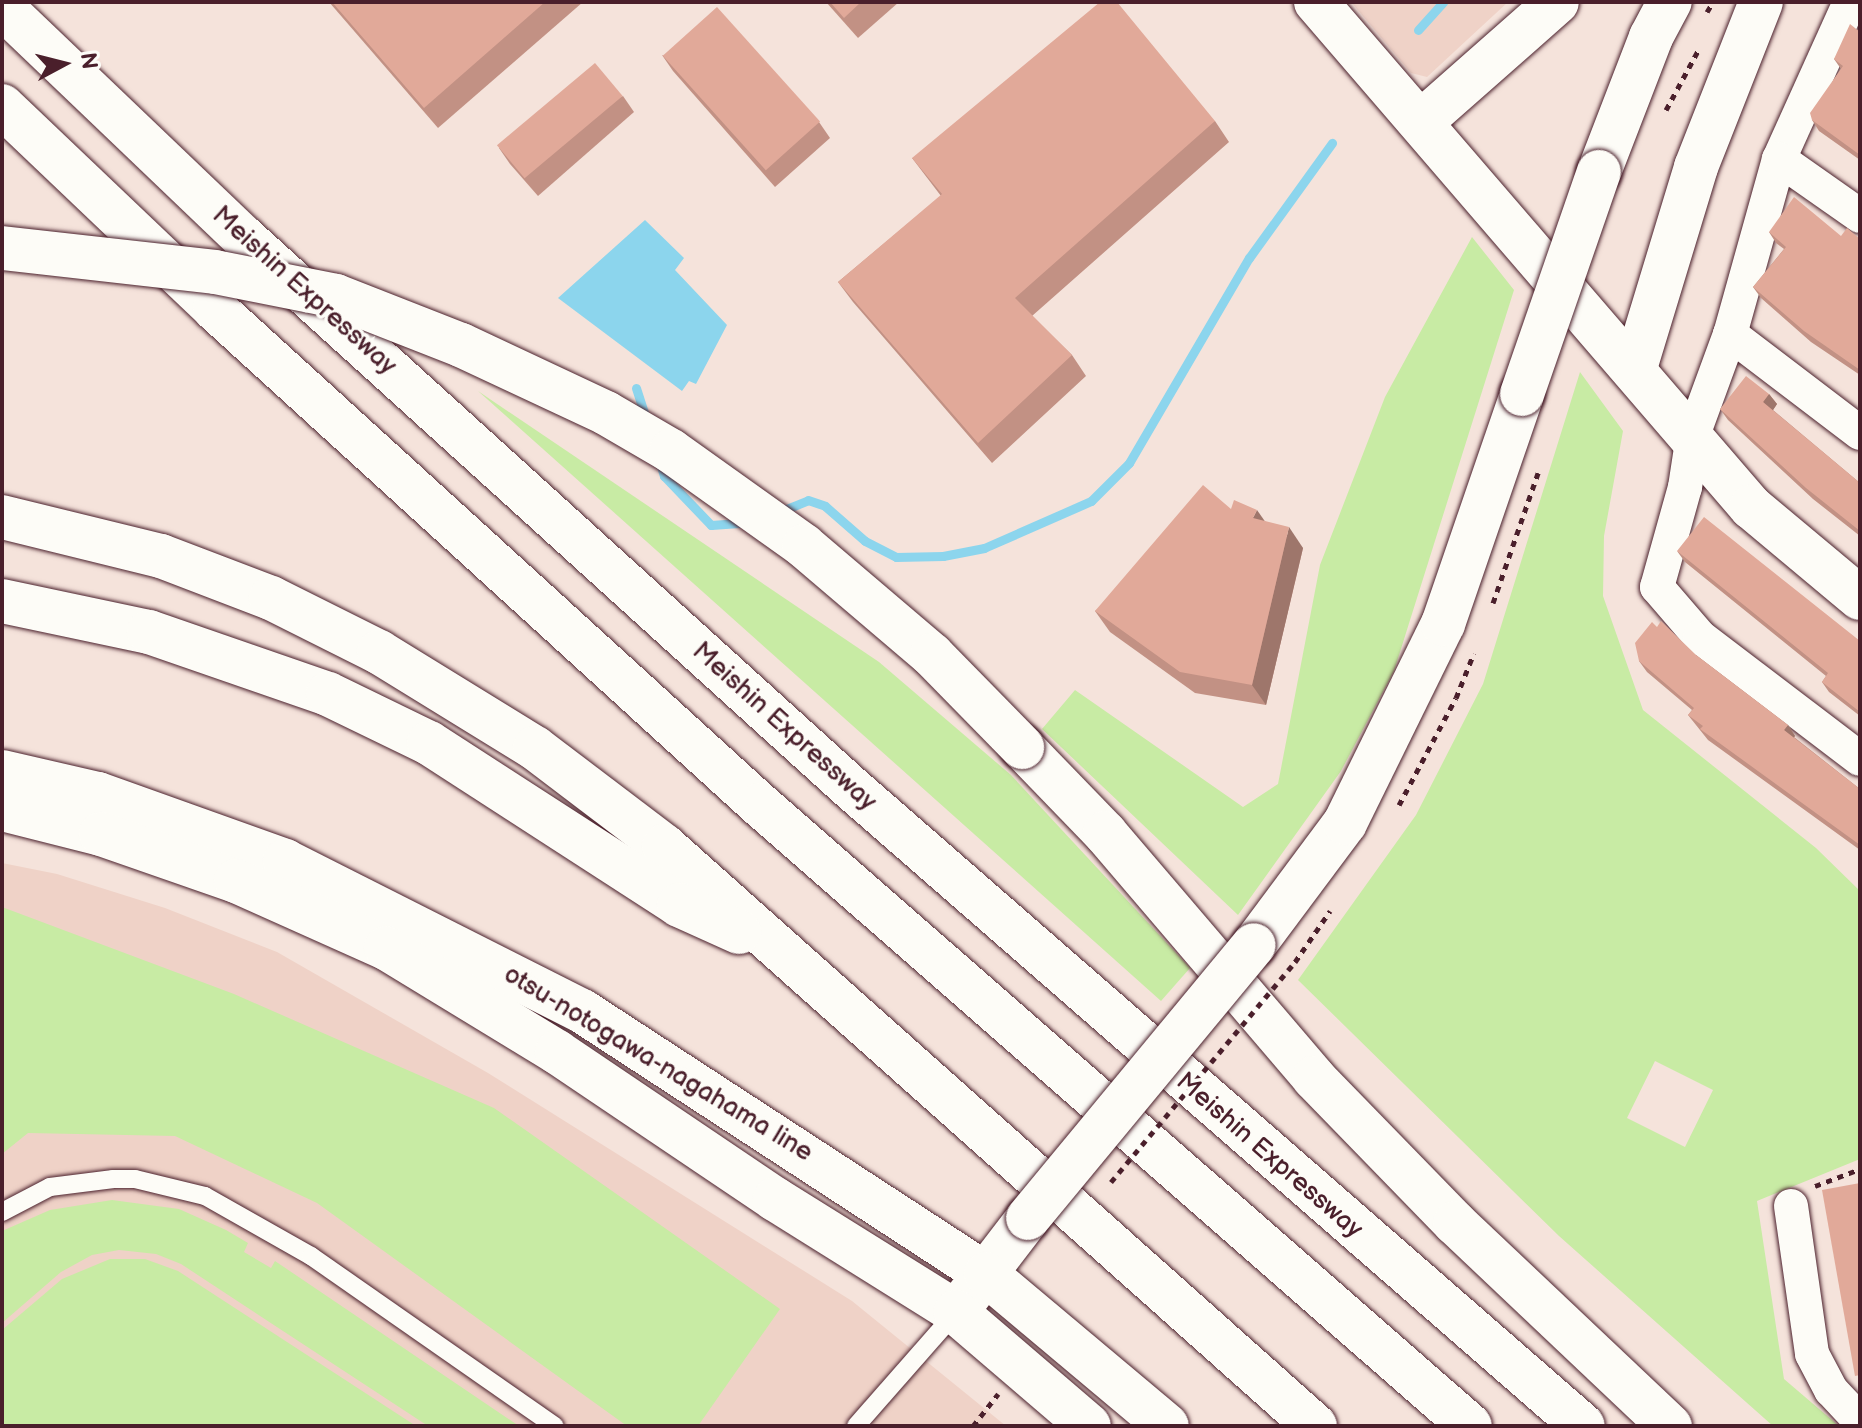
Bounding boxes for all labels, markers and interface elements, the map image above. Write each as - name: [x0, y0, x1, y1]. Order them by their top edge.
- north arrow: [24, 24, 104, 104]
- text: N: [74, 51, 103, 71]
- street label: Meishin Expressway: [206, 200, 402, 382]
- street label: Meishin Expressway: [686, 636, 882, 818]
- street label: otsu-notogawa-nagahama line: [498, 959, 818, 1169]
- street label: Meishin Expressway: [1169, 1066, 1369, 1246]

